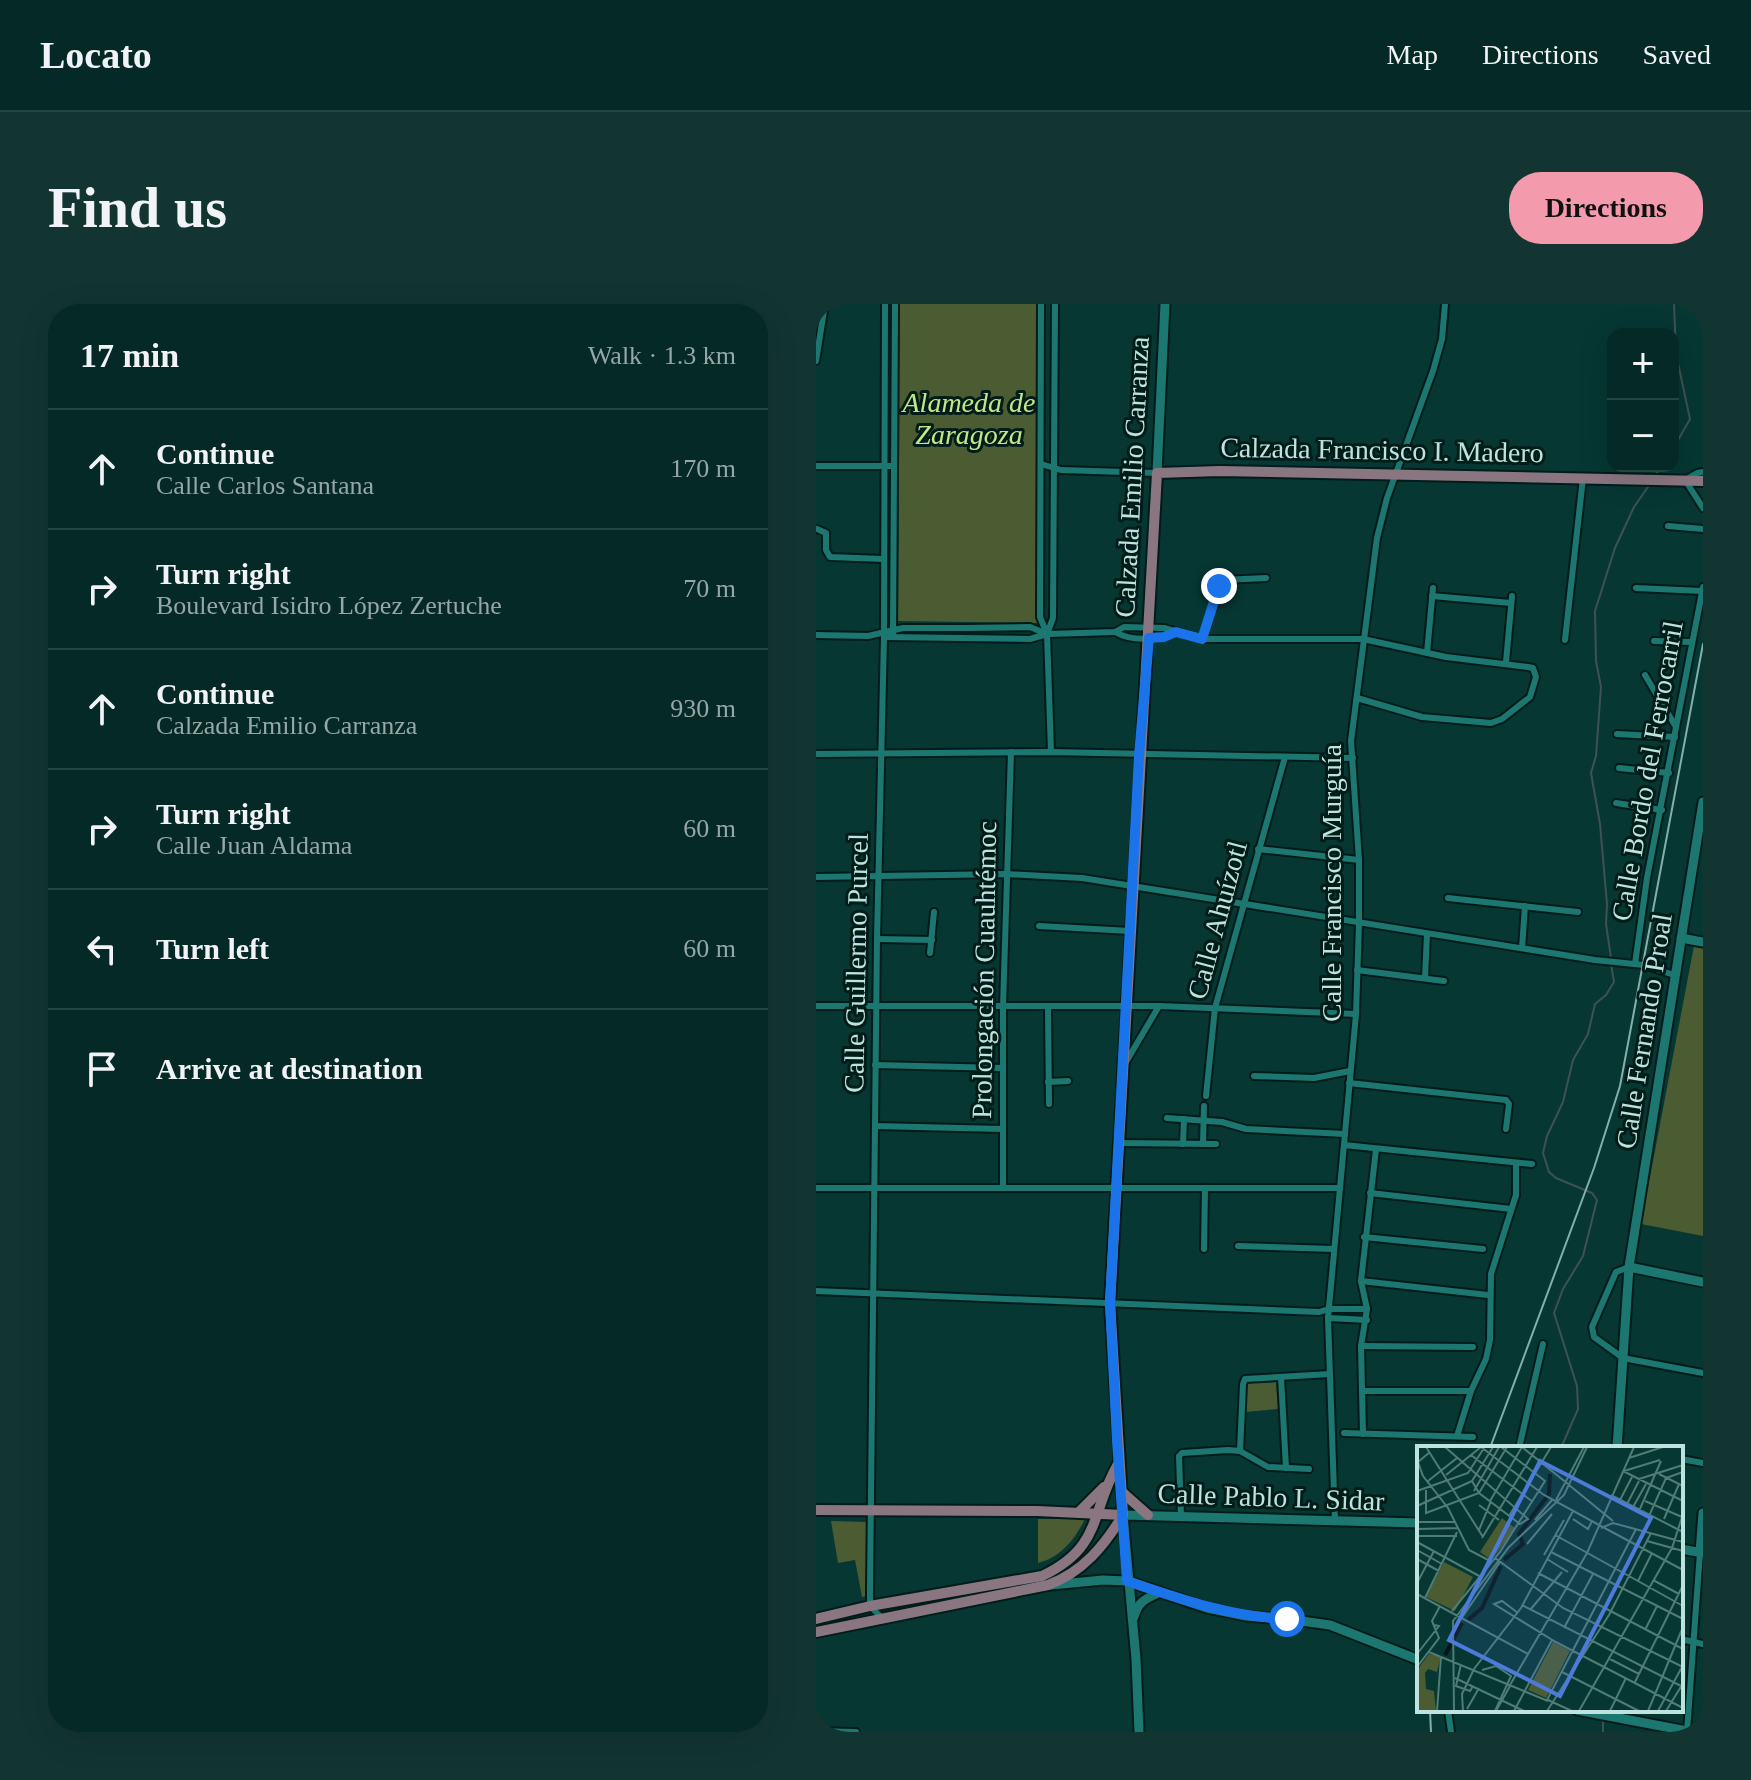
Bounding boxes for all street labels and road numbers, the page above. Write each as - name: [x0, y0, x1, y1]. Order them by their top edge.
- street label: Calzada Emilio Carranza: [1109, 335, 1155, 618]
- street label: Calzada Francisco I. Madero: [1220, 432, 1544, 468]
- street label: Calle Bordo del Ferrocarril: [1605, 618, 1689, 923]
- street label: Calle Francisco Murguía: [1316, 743, 1347, 1022]
- street label: Prolongación Cuauhtémoc: [966, 821, 1002, 1119]
- street label: Calle Guillermo Purcel: [838, 833, 874, 1093]
- street label: Calle Ahuízotl: [1181, 837, 1253, 1003]
- street label: Calle Fernando Proal: [1610, 911, 1678, 1151]
- street label: Calle Pablo L. Sidar: [1157, 1478, 1386, 1516]

